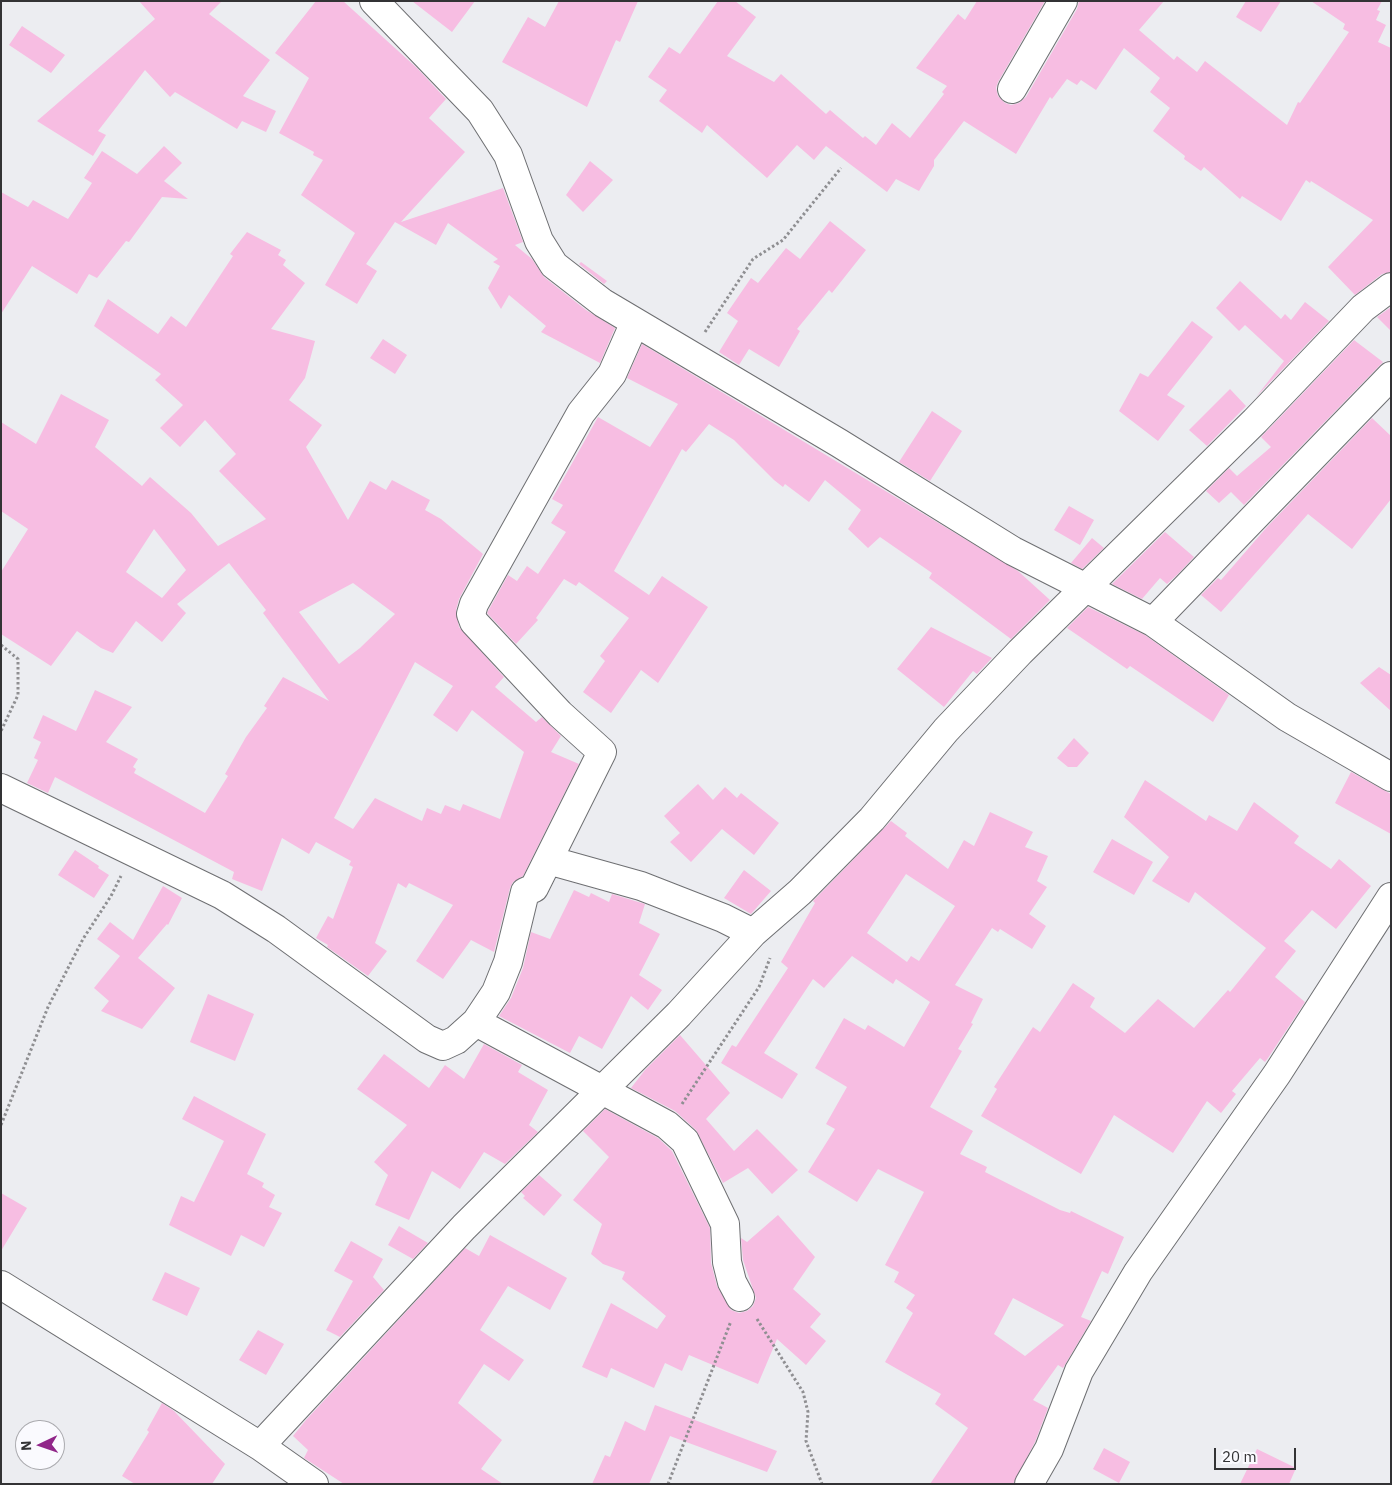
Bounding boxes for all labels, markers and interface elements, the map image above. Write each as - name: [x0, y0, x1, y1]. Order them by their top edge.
- north arrow: [15, 1420, 65, 1470]
- scale bar: [1217, 1438, 1300, 1470]
- text: N: [17, 1440, 35, 1451]
- text: 20 m: [1222, 1447, 1257, 1466]

